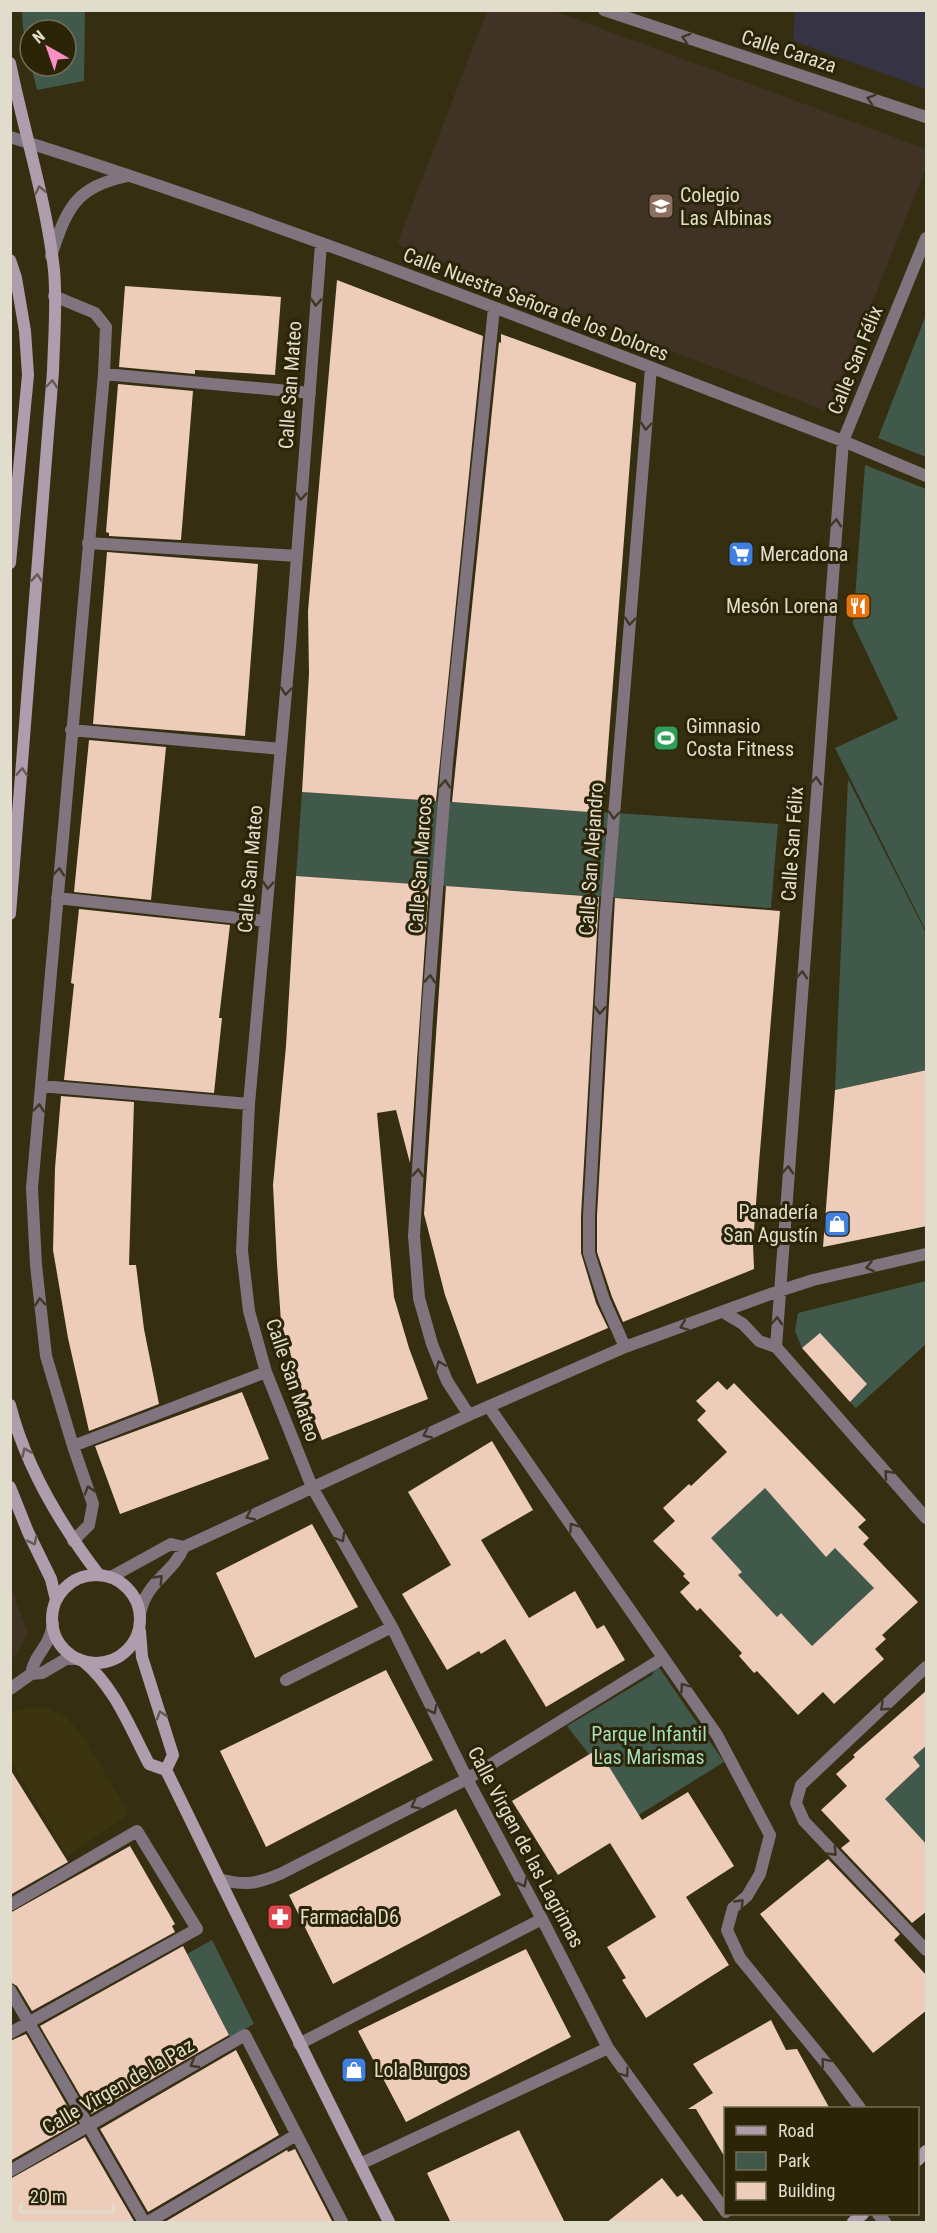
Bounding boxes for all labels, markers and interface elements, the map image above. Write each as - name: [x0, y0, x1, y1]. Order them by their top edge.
- north arrow: [18, 18, 78, 78]
- street label: Calle Caraza: [738, 24, 840, 78]
- text: N: [29, 26, 49, 47]
- one-way arrow: [681, 32, 692, 45]
- one-way arrow: [866, 94, 877, 106]
- place label: Colegio Las Albinas: [680, 183, 772, 230]
- one-way arrow: [34, 185, 47, 195]
- school or university icon: Colegio Las Albinas: [646, 191, 676, 221]
- street label: Calle Nuestra Señora de los Dolores: [400, 242, 672, 366]
- one-way arrow: [310, 297, 323, 307]
- street label: Calle San Félix: [822, 302, 888, 418]
- street label: Calle San Mateo: [274, 320, 306, 450]
- one-way arrow: [45, 379, 58, 388]
- one-way arrow: [640, 422, 653, 431]
- one-way arrow: [295, 492, 308, 501]
- one-way arrow: [829, 519, 842, 528]
- supermarket icon: Mercadona: [726, 539, 756, 569]
- place label: Mercadona: [760, 542, 848, 566]
- one-way arrow: [30, 573, 43, 582]
- restaurant icon: Mesón Lorena: [843, 591, 873, 621]
- place label: Mesón Lorena: [726, 594, 838, 618]
- one-way arrow: [624, 616, 637, 625]
- one-way arrow: [280, 686, 293, 695]
- place label: Gimnasio Costa Fitness: [686, 714, 794, 761]
- sports icon: Gimnasio Costa Fitness: [651, 723, 681, 753]
- one-way arrow: [15, 768, 28, 777]
- one-way arrow: [809, 776, 822, 785]
- one-way arrow: [439, 780, 452, 789]
- street label: Calle San Alejandro: [574, 782, 608, 936]
- street label: Calle San Félix: [776, 786, 808, 902]
- street label: Calle San Marcos: [403, 796, 437, 934]
- street label: Calle San Mateo: [232, 804, 268, 934]
- one-way arrow: [608, 811, 621, 820]
- one-way arrow: [52, 867, 65, 876]
- one-way arrow: [262, 881, 275, 890]
- one-way arrow: [795, 971, 808, 980]
- one-way arrow: [424, 974, 437, 983]
- one-way arrow: [594, 1005, 607, 1014]
- one-way arrow: [32, 1103, 45, 1112]
- one-way arrow: [781, 1165, 794, 1174]
- one-way arrow: [411, 1169, 424, 1178]
- place label: Panadería San Agustín: [723, 1200, 818, 1247]
- shop icon: Panadería San Agustín: [822, 1209, 852, 1239]
- one-way arrow: [865, 1260, 875, 1273]
- one-way arrow: [34, 1298, 47, 1307]
- street label: Calle San Mateo: [261, 1315, 325, 1445]
- one-way arrow: [770, 1317, 783, 1326]
- one-way arrow: [679, 1319, 690, 1332]
- one-way arrow: [435, 1360, 447, 1371]
- one-way arrow: [422, 1427, 433, 1439]
- one-way arrow: [22, 1448, 34, 1459]
- one-way arrow: [884, 1470, 895, 1481]
- one-way arrow: [84, 1485, 96, 1496]
- one-way arrow: [245, 1509, 256, 1521]
- one-way arrow: [569, 1523, 580, 1534]
- one-way arrow: [334, 1532, 345, 1542]
- one-way arrow: [25, 1535, 37, 1546]
- one-way arrow: [152, 1576, 163, 1586]
- one-way arrow: [680, 1683, 691, 1694]
- one-way arrow: [880, 1700, 890, 1711]
- one-way arrow: [425, 1703, 437, 1714]
- one-way arrow: [156, 1710, 168, 1721]
- park label: Parque Infantil Las Marismas: [591, 1722, 707, 1769]
- street label: Calle Virgen de las Lagrimas: [463, 1742, 589, 1952]
- one-way arrow: [410, 1798, 421, 1809]
- one-way arrow: [826, 1845, 837, 1855]
- one-way arrow: [516, 1877, 527, 1887]
- one-way arrow: [732, 1900, 743, 1911]
- pharmacy icon: Farmacia D6: [265, 1902, 295, 1932]
- place label: Farmacia D6: [300, 1905, 399, 1929]
- street label: Calle Virgen de la Paz: [38, 2033, 198, 2139]
- shop icon: Lola Burgos: [339, 2055, 369, 2085]
- one-way arrow: [190, 2057, 200, 2068]
- one-way arrow: [821, 2057, 832, 2068]
- place label: Lola Burgos: [374, 2058, 468, 2082]
- one-way arrow: [618, 2066, 629, 2077]
- legend: [724, 2107, 919, 2215]
- text: Road: [778, 2120, 814, 2141]
- text: Park: [778, 2150, 810, 2171]
- scale bar: [21, 2176, 112, 2214]
- text: Building: [778, 2180, 835, 2201]
- text: 20 m: [30, 2186, 65, 2207]

